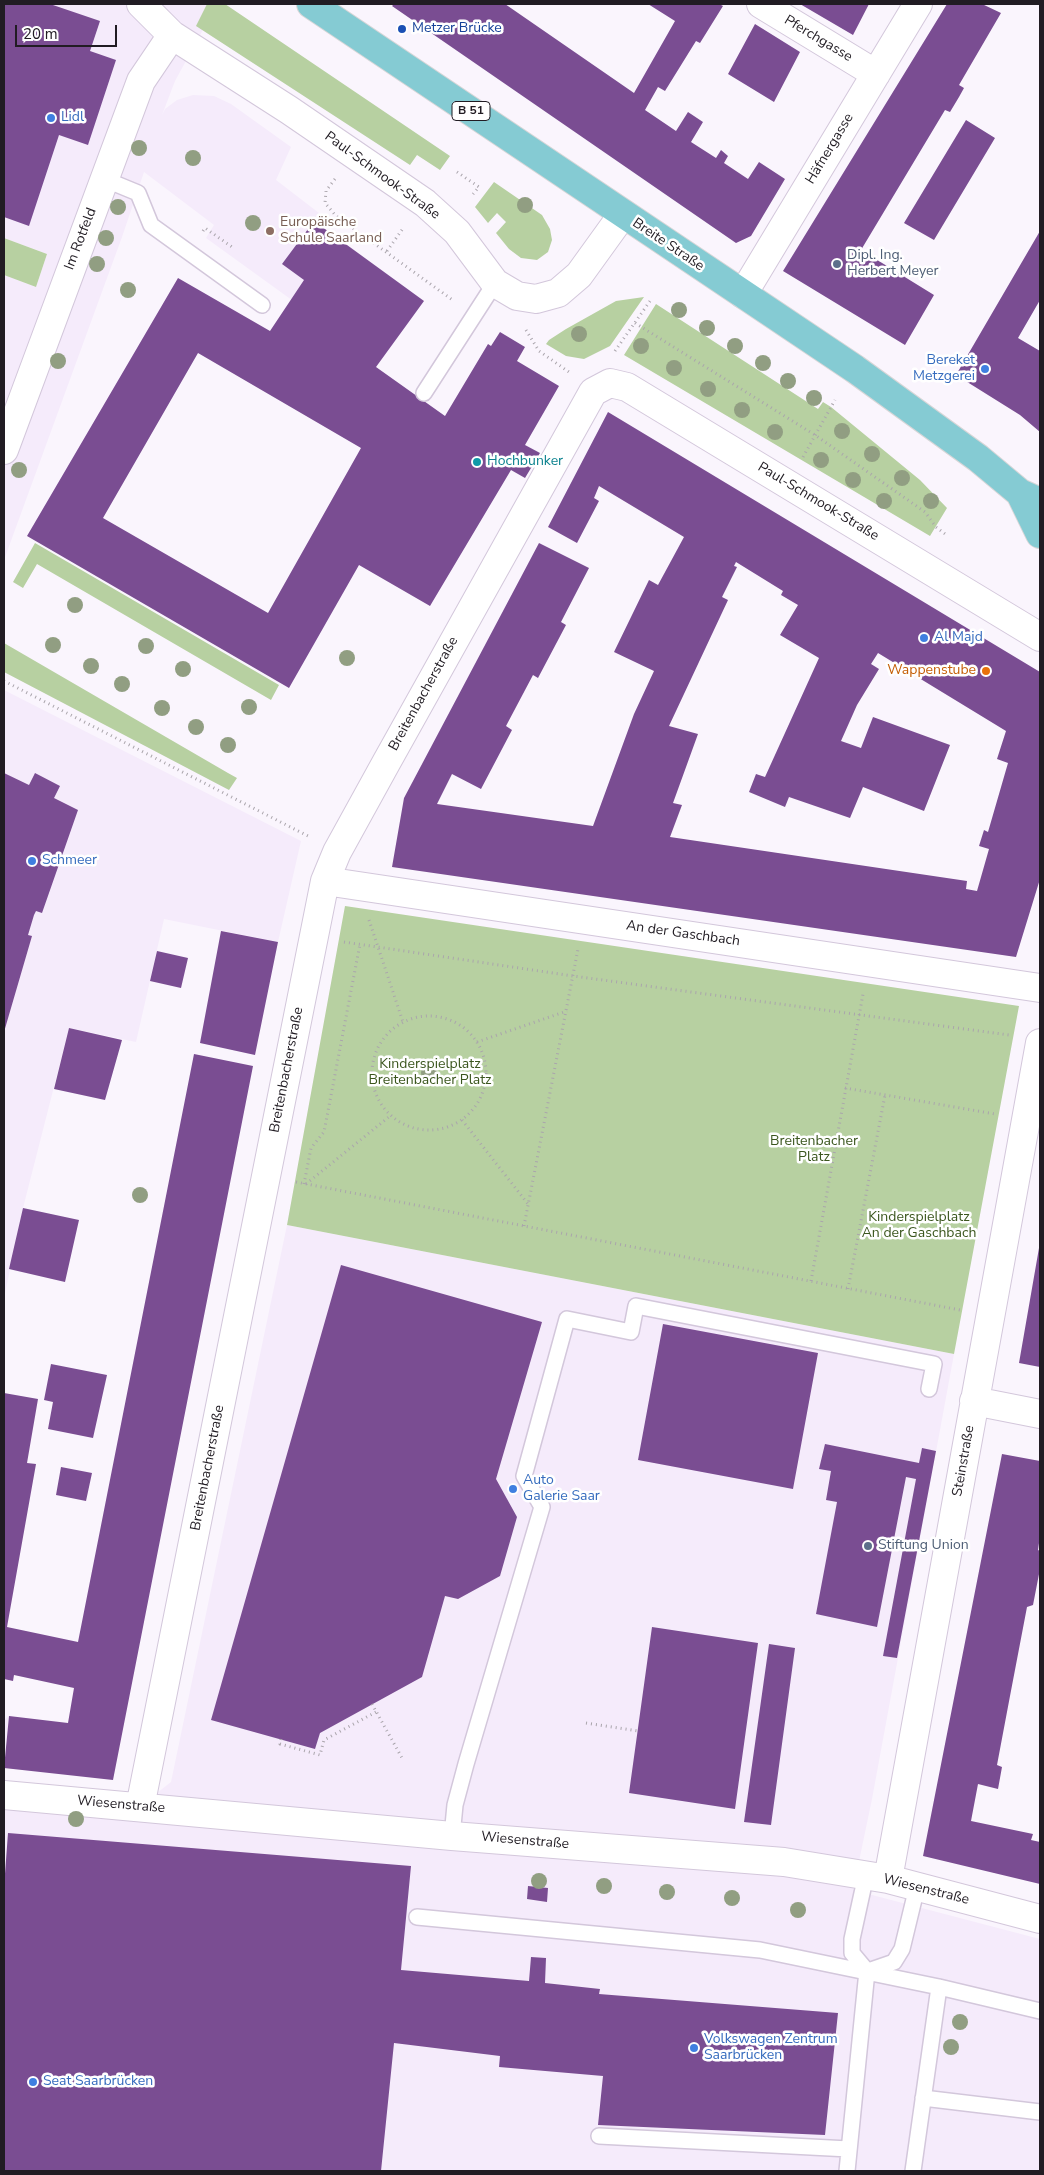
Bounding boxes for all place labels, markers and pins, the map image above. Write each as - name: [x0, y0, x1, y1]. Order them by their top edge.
- place label: Metzer Brücke: [412, 21, 502, 37]
- marker: Metzer Brücke: [396, 23, 408, 35]
- place label: Lidl: [61, 110, 84, 126]
- marker: Lidl: [45, 112, 57, 124]
- place label: Europäische Schule Saarland: [280, 215, 382, 248]
- marker: Europäische Schule Saarland: [264, 225, 276, 237]
- place label: Dipl. Ing. Herbert Meyer: [847, 248, 938, 280]
- marker: Dipl. Ing. Herbert Meyer: [831, 258, 843, 270]
- place label: Bereket Metzgerei: [913, 353, 975, 386]
- marker: Bereket Metzgerei: [979, 363, 991, 375]
- place label: Hochbunker: [487, 454, 563, 470]
- marker: Hochbunker: [471, 456, 483, 468]
- place label: Al Majd: [934, 630, 983, 646]
- marker: Al Majd: [918, 632, 930, 644]
- place label: Wappenstube: [887, 663, 976, 679]
- marker: Wappenstube: [980, 665, 992, 677]
- place label: Schmeer: [42, 853, 97, 869]
- marker: Schmeer: [26, 855, 38, 867]
- place label: Auto Galerie Saar: [523, 1473, 600, 1505]
- marker: Auto Galerie Saar: [507, 1483, 519, 1495]
- place label: Stiftung Union: [878, 1538, 969, 1554]
- marker: Stiftung Union: [862, 1540, 874, 1552]
- place label: Volkswagen Zentrum Saarbrücken: [704, 2032, 838, 2064]
- marker: Volkswagen Zentrum Saarbrücken: [688, 2042, 700, 2054]
- place label: Seat Saarbrücken: [43, 2074, 153, 2090]
- marker: Seat Saarbrücken: [27, 2076, 39, 2088]

